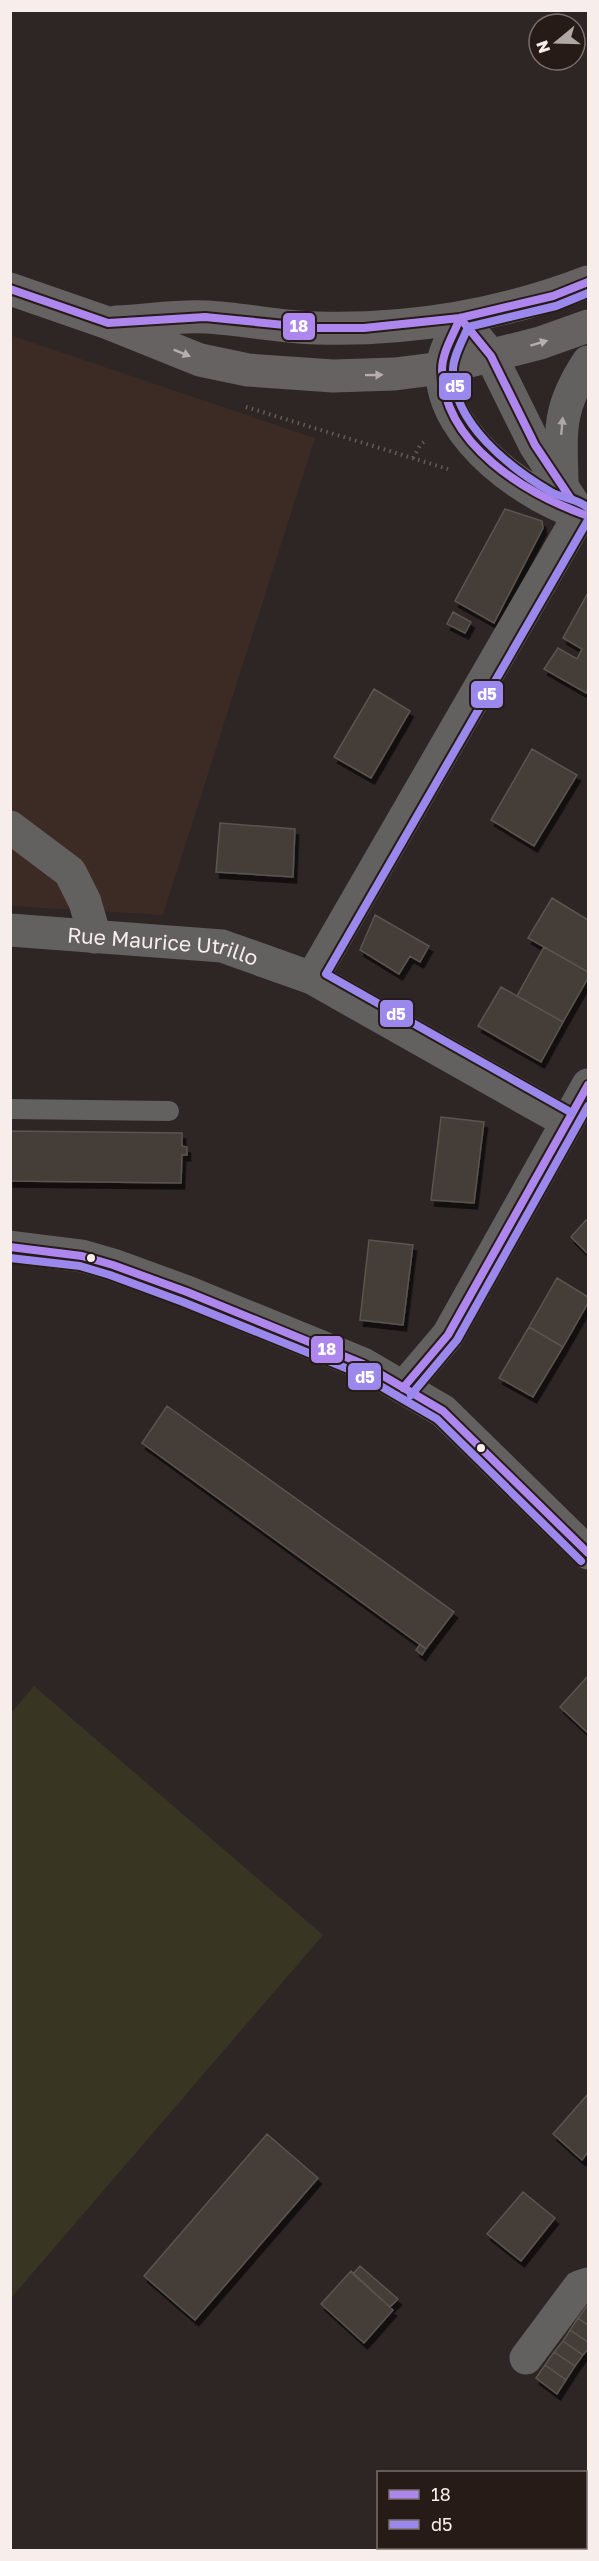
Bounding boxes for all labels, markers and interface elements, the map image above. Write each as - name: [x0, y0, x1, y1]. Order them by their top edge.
- north arrow: [527, 12, 587, 72]
- text: N: [531, 38, 554, 56]
- line badge: 18: [282, 312, 316, 341]
- text: 18: [290, 316, 308, 336]
- one-way arrow: [530, 337, 548, 347]
- one-way arrow: [173, 349, 191, 358]
- one-way arrow: [365, 370, 384, 380]
- line badge: d5: [438, 372, 472, 401]
- text: d5: [445, 376, 465, 396]
- one-way arrow: [557, 416, 566, 435]
- line badge: d5: [470, 680, 504, 709]
- text: d5: [477, 684, 497, 704]
- street label: Rue Maurice Utrillo: [66, 921, 262, 971]
- line badge: d5: [379, 999, 414, 1028]
- text: d5: [386, 1004, 406, 1024]
- unlabelled marker: [85, 1252, 97, 1264]
- line badge: 18: [310, 1335, 344, 1364]
- text: 18: [318, 1339, 336, 1359]
- line badge: d5: [347, 1362, 382, 1391]
- text: d5: [355, 1367, 375, 1387]
- unlabelled marker: [475, 1442, 487, 1454]
- legend: [377, 2471, 587, 2549]
- text: 18: [431, 2483, 451, 2505]
- text: d5: [431, 2513, 453, 2535]

